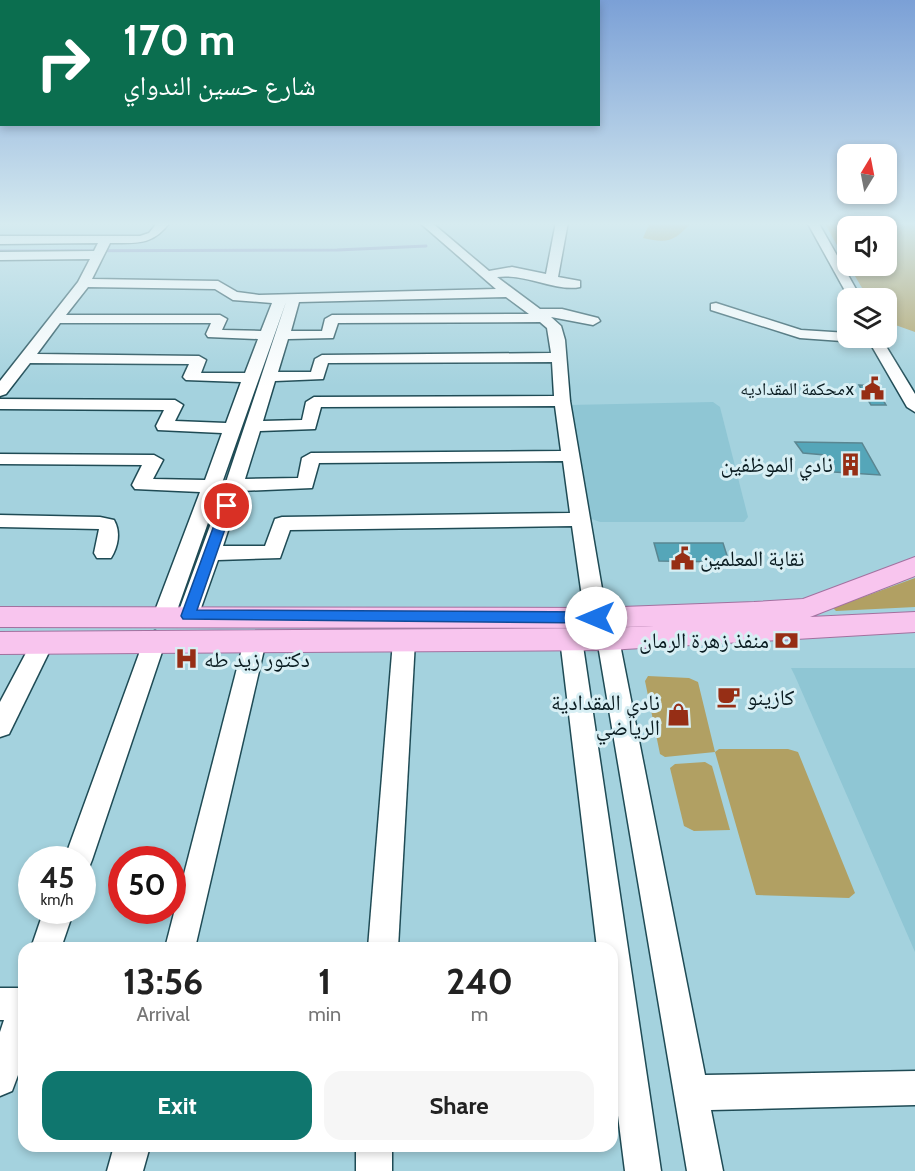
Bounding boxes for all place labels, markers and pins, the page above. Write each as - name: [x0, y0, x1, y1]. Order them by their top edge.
- public building icon: محكمة المقداديهx: [859, 376, 885, 402]
- place label: محكمة المقداديهx: [740, 378, 854, 400]
- place label: نادي الموظفين: [721, 451, 833, 481]
- building icon: نادي الموظفين: [838, 451, 864, 477]
- pin: [201, 480, 252, 531]
- public building icon: نقابة المعلمين: [669, 545, 695, 571]
- place label: نقابة المعلمين: [700, 545, 804, 572]
- place label: منفذ زهرة الرمان: [639, 627, 769, 654]
- bank icon: منفذ زهرة الرمان: [774, 627, 800, 653]
- hospital icon: دكتور زيد طه: [173, 646, 199, 672]
- place label: دكتور زيد طه: [204, 646, 310, 673]
- cafe icon: كازينو: [716, 684, 742, 710]
- place label: كازينو: [747, 684, 794, 711]
- place label: نادي المقدادية الرياضي: [551, 689, 660, 744]
- shop icon: نادي المقدادية الرياضي: [665, 702, 691, 728]

